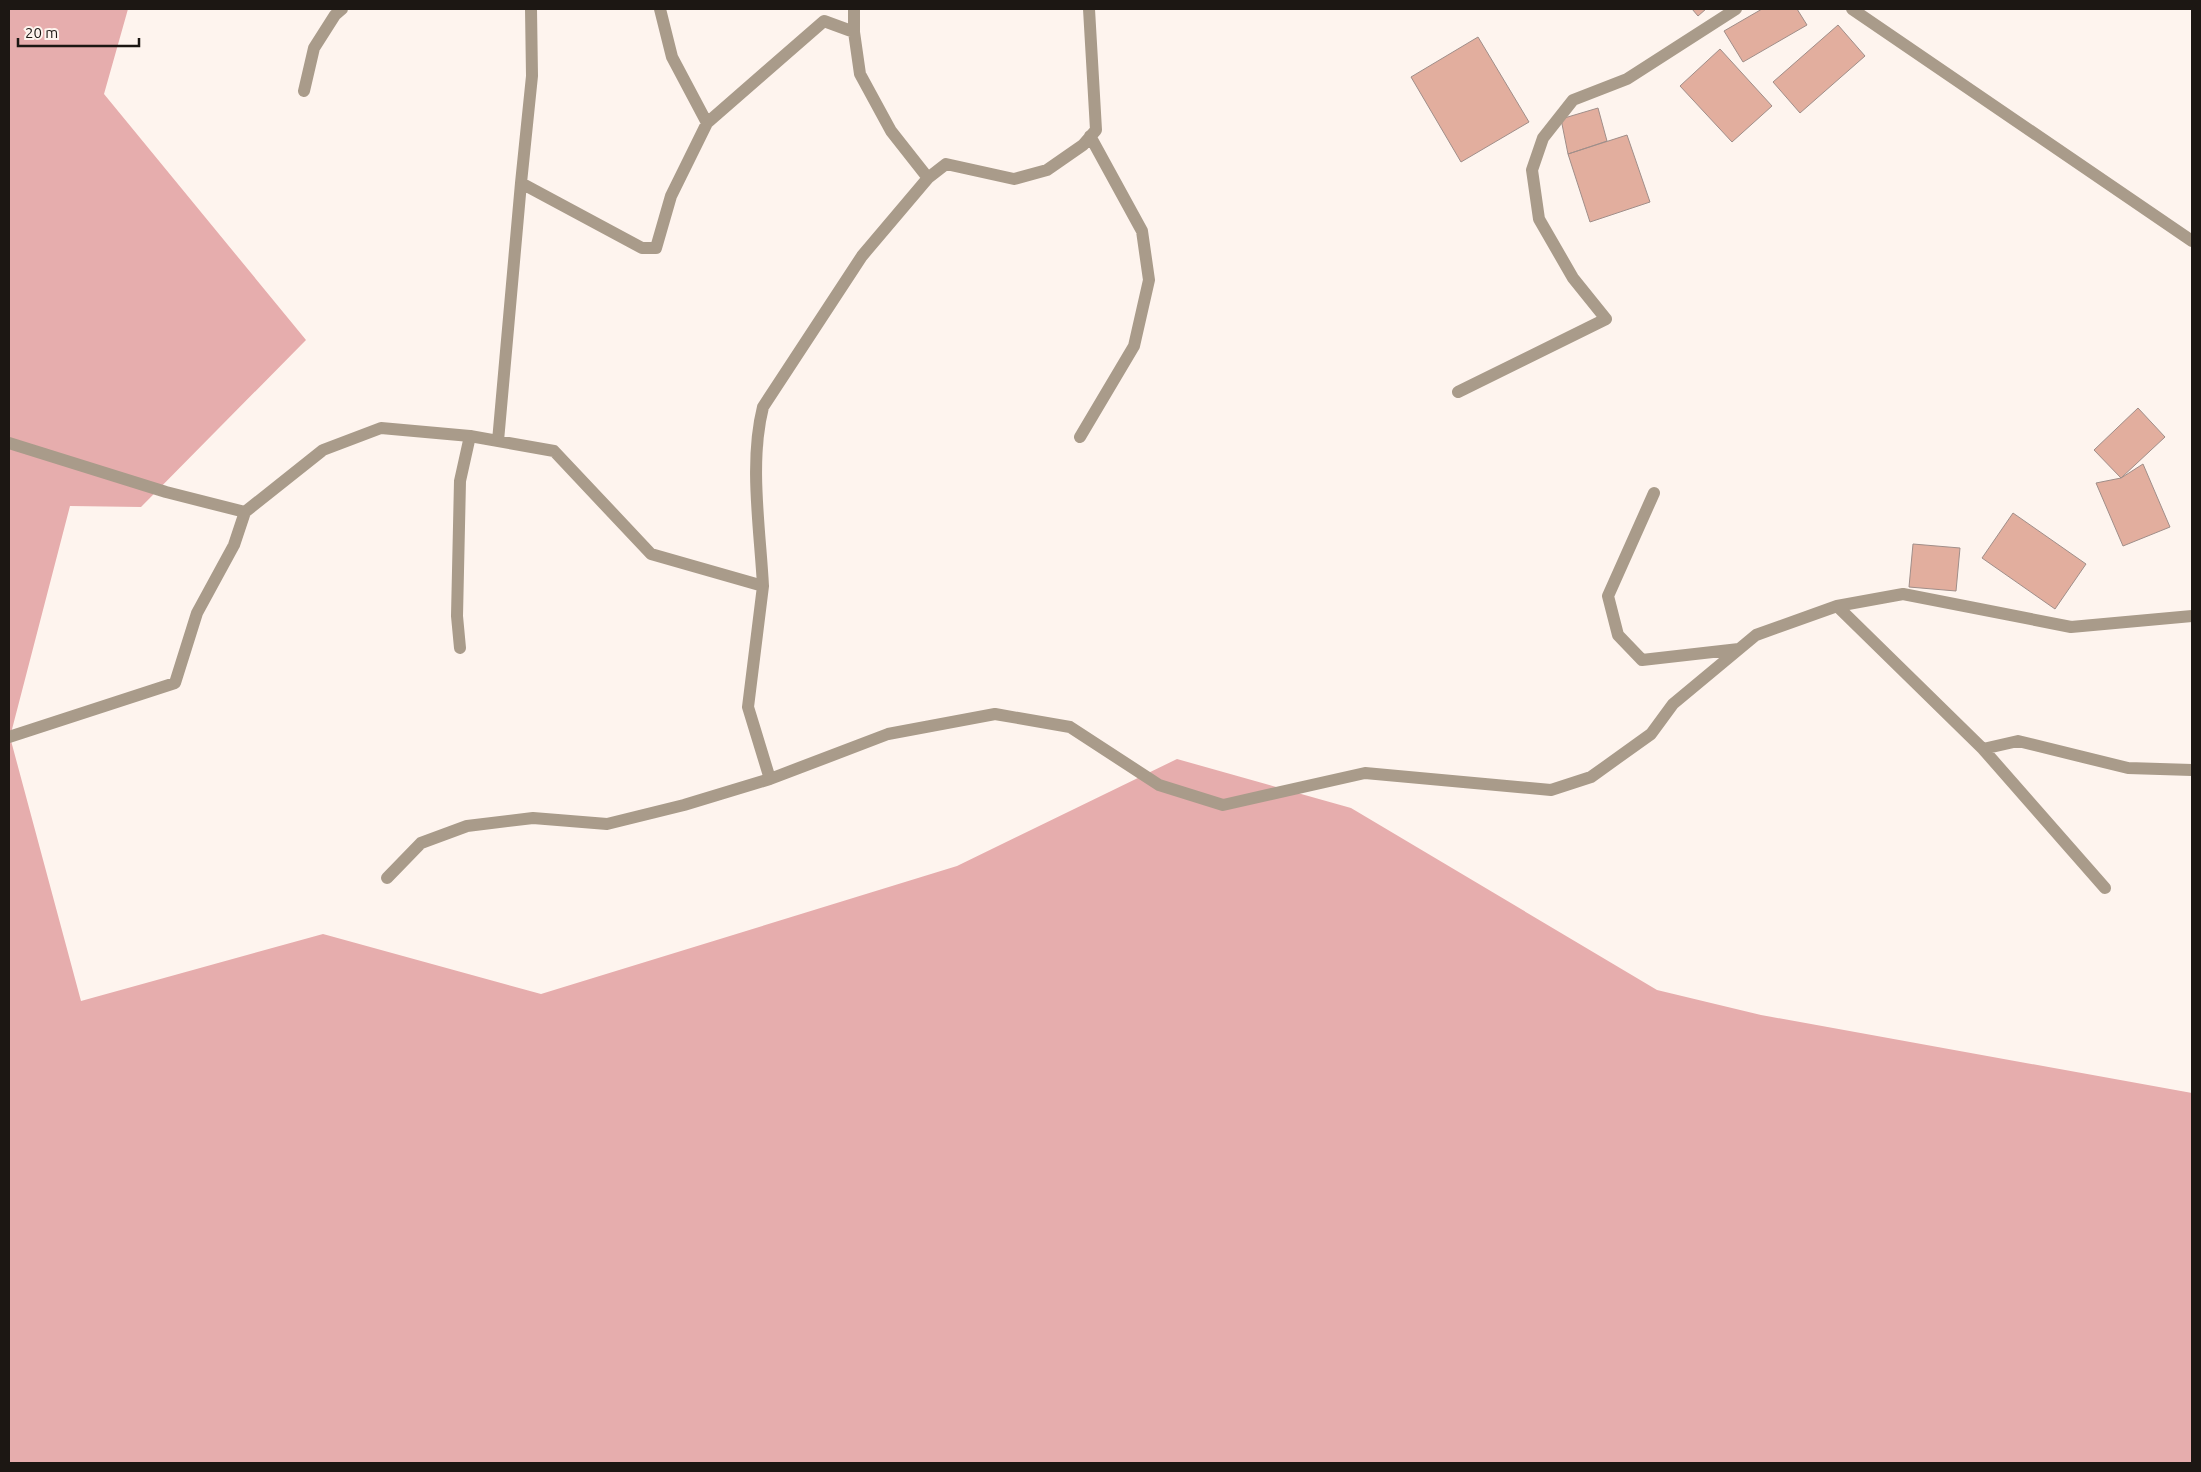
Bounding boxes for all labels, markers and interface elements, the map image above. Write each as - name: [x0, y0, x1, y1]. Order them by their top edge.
- scale bar: [18, 15, 139, 47]
- text: 20 m: [25, 24, 58, 41]

